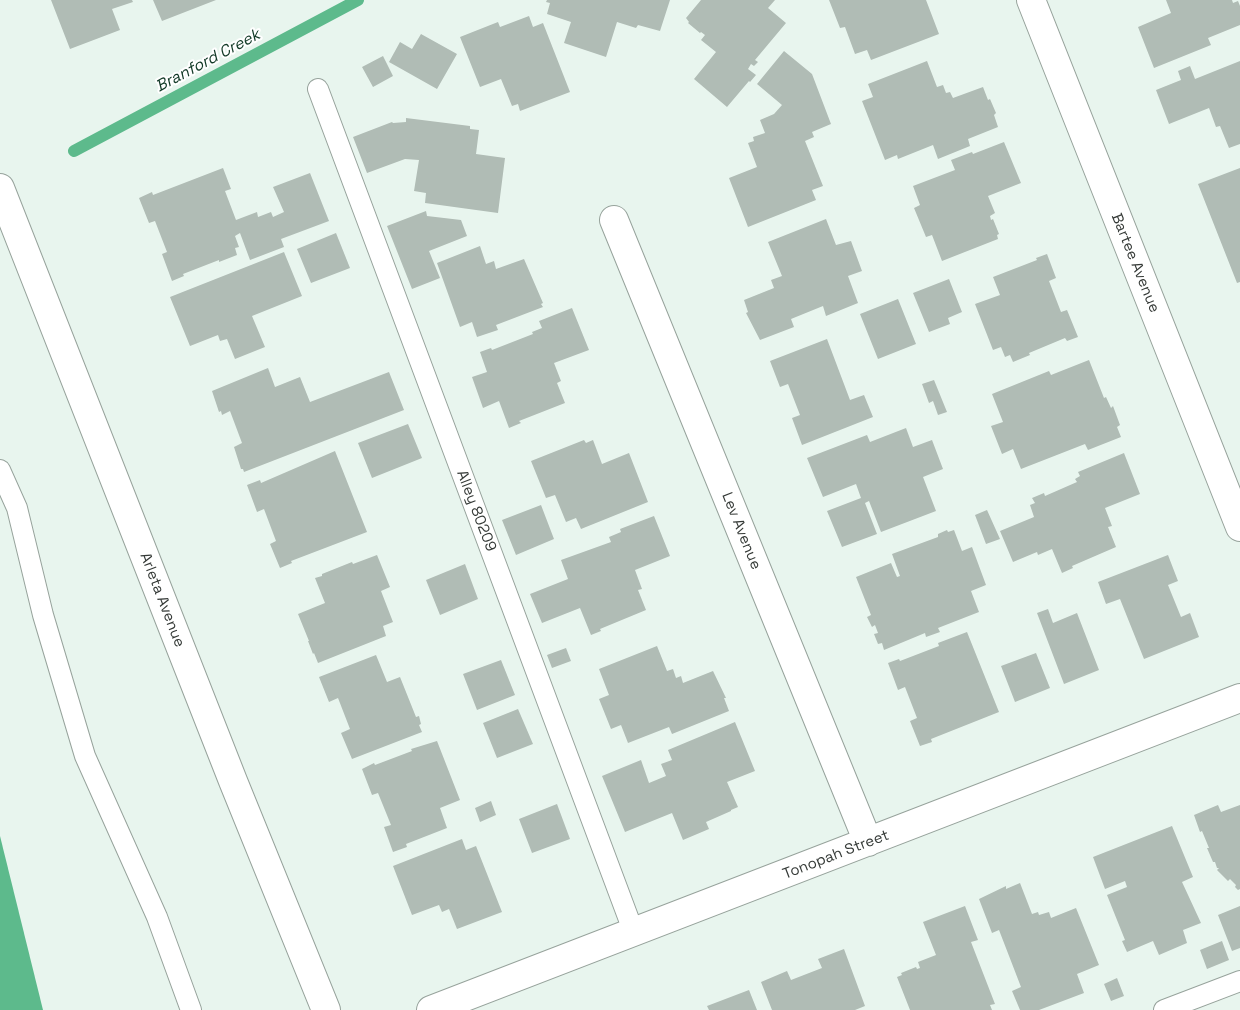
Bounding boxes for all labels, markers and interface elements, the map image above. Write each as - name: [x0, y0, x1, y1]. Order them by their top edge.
- water label: Branford Creek: [153, 25, 263, 97]
- street label: Bartee Avenue: [1107, 211, 1163, 315]
- street label: Alley 80209: [452, 468, 500, 554]
- street label: Lev Avenue: [717, 490, 765, 572]
- street label: Arleta Avenue: [136, 550, 188, 650]
- street label: Tonopah Street: [780, 826, 892, 884]

